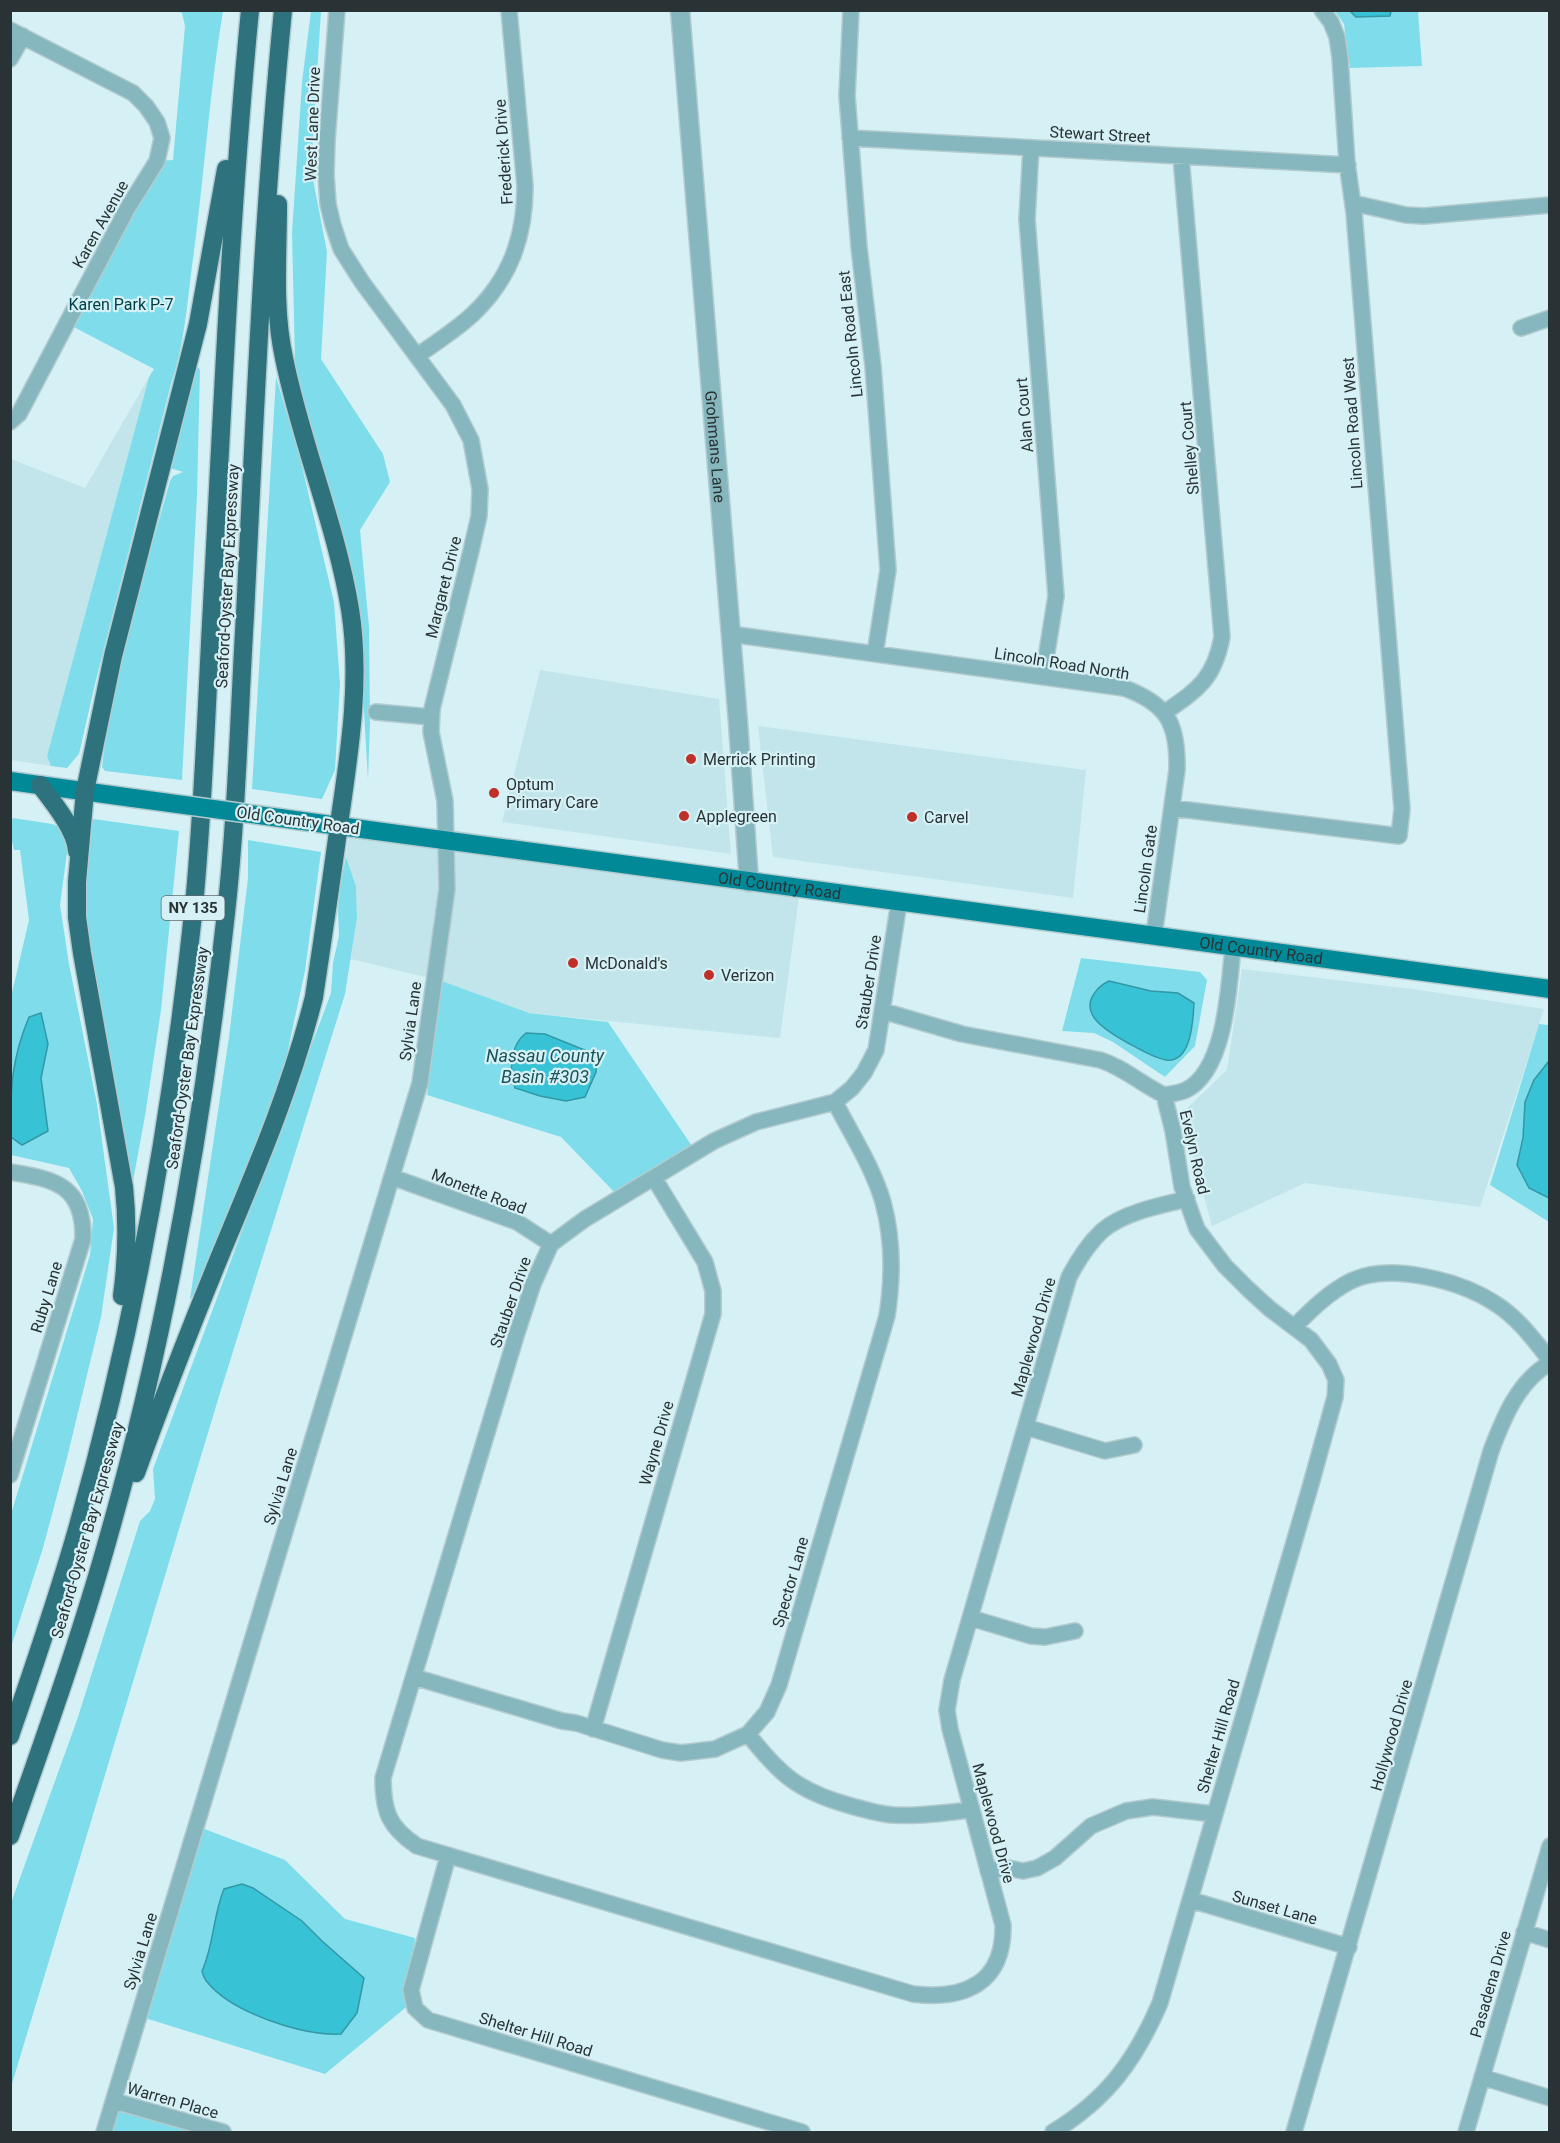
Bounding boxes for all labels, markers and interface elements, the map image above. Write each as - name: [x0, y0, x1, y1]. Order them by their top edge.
- street label: West Lane Drive: [301, 66, 324, 182]
- street label: Frederick Drive: [490, 99, 517, 205]
- street label: Stewart Street: [1049, 122, 1151, 147]
- street label: Karen Avenue: [68, 177, 132, 272]
- street label: Lincoln Road East: [834, 270, 867, 398]
- park label: Karen Park P-7: [68, 295, 174, 314]
- street label: Lincoln Road West: [1338, 356, 1367, 490]
- street label: Alan Court: [1012, 377, 1037, 453]
- street label: Grohmans Lane: [701, 390, 729, 503]
- street label: Shelley Court: [1176, 400, 1203, 496]
- street label: Seaford-Oyster Bay Expressway: [212, 463, 243, 689]
- street label: Margaret Drive: [422, 534, 465, 640]
- street label: Lincoln Road North: [993, 643, 1131, 684]
- place label: Merrick Printing: [703, 750, 816, 769]
- marker: Merrick Printing: [684, 752, 698, 766]
- place label: Optum Primary Care: [506, 775, 598, 812]
- marker: Optum Primary Care: [487, 786, 501, 800]
- street label: Old Country Road: [235, 802, 361, 839]
- place label: Applegreen: [696, 807, 777, 826]
- place label: Carvel: [924, 808, 969, 827]
- marker: Applegreen: [677, 809, 691, 823]
- marker: Carvel: [905, 810, 919, 824]
- street label: Lincoln Gate: [1130, 824, 1161, 914]
- street label: Old Country Road: [717, 868, 842, 903]
- road number: NY 135: [162, 896, 224, 920]
- street label: Old Country Road: [1198, 933, 1324, 968]
- street label: Stauber Drive: [852, 934, 885, 1031]
- street label: Seaford-Oyster Bay Expressway: [162, 945, 213, 1171]
- place label: McDonald's: [585, 954, 668, 973]
- marker: McDonald's: [566, 956, 580, 970]
- place label: Verizon: [721, 966, 774, 985]
- marker: Verizon: [702, 968, 716, 982]
- street label: Sylvia Lane: [396, 980, 425, 1062]
- water label: Nassau County Basin #303: [486, 1045, 605, 1087]
- street label: Evelyn Road: [1176, 1108, 1213, 1196]
- street label: Monette Road: [429, 1165, 529, 1218]
- street label: Stauber Drive: [486, 1254, 535, 1350]
- street label: Ruby Lane: [27, 1259, 66, 1335]
- street label: Maplewood Drive: [1007, 1275, 1060, 1399]
- street label: Wayne Drive: [635, 1399, 678, 1488]
- street label: Seaford-Oyster Bay Expressway: [47, 1419, 128, 1641]
- street label: Sylvia Lane: [260, 1445, 301, 1527]
- street label: Spector Lane: [768, 1535, 813, 1630]
- street label: Shelter Hill Road: [1193, 1677, 1244, 1795]
- street label: Hollywood Drive: [1366, 1677, 1416, 1793]
- street label: Maplewood Drive: [968, 1761, 1019, 1885]
- street label: Sunset Lane: [1230, 1886, 1320, 1929]
- street label: Sylvia Lane: [120, 1910, 161, 1992]
- street label: Pasadena Drive: [1466, 1928, 1515, 2040]
- street label: Shelter Hill Road: [477, 2008, 595, 2061]
- street label: Warren Place: [125, 2078, 221, 2123]

